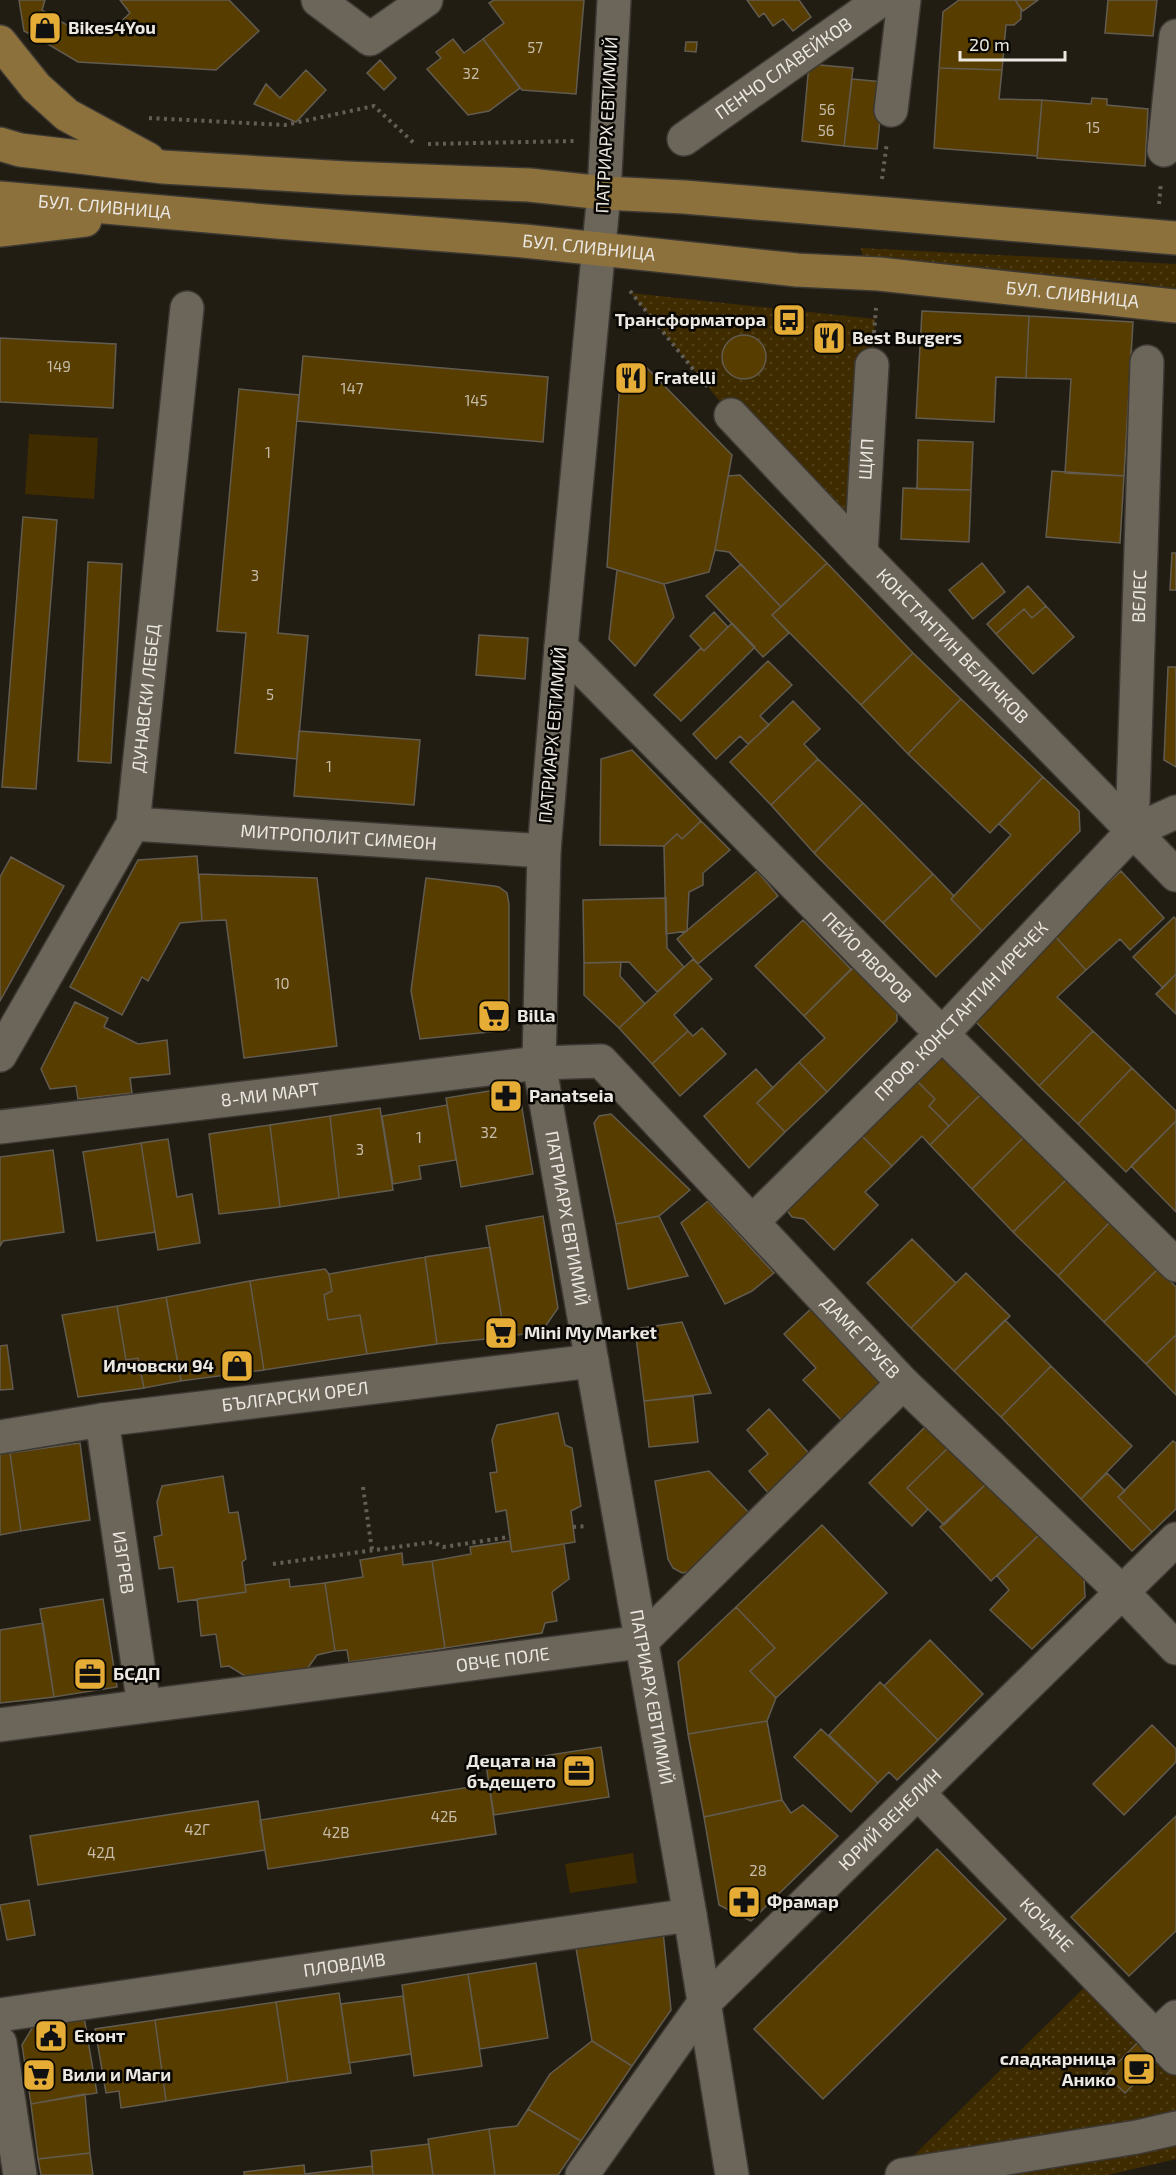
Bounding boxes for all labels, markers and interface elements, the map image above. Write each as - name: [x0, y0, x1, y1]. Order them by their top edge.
- shop icon: Bikes4You: [27, 10, 63, 46]
- street label: ПЕНЧО СЛАВЕЙКОВ: [710, 12, 856, 124]
- place label: Bikes4You: [68, 16, 156, 38]
- scale bar: [960, 24, 1065, 62]
- text: 20 m: [969, 33, 1010, 55]
- street label: ПАТРИАРХ ЕВТИМИЙ: [590, 36, 622, 214]
- house number: 57: [527, 38, 543, 56]
- house number: 32: [463, 64, 479, 82]
- house number: 56: [819, 100, 835, 118]
- house number: 15: [1086, 118, 1100, 136]
- house number: 56: [818, 121, 834, 139]
- street label: БУЛ. СЛИВНИЦА: [37, 189, 173, 223]
- street label: БУЛ. СЛИВНИЦА: [521, 229, 657, 265]
- street label: БУЛ. СЛИВНИЦА: [1005, 276, 1141, 312]
- bus stop icon: Трансформатора: [771, 302, 807, 338]
- place label: Трансформатора: [615, 308, 766, 330]
- restaurant icon: Best Burgers: [811, 320, 847, 356]
- place label: Best Burgers: [852, 326, 962, 348]
- house number: 149: [47, 357, 71, 375]
- restaurant icon: Fratelli: [613, 360, 649, 396]
- place label: Fratelli: [654, 366, 716, 388]
- house number: 147: [341, 379, 364, 397]
- house number: 145: [464, 391, 488, 409]
- street label: ЩИП: [853, 438, 878, 481]
- house number: 1: [265, 443, 271, 461]
- street label: КОНСТАНТИН ВЕЛИЧКОВ: [872, 563, 1034, 728]
- house number: 3: [251, 566, 259, 584]
- street label: ВЕЛЕС: [1127, 569, 1150, 623]
- street label: ДУНАВСКИ ЛЕБЕД: [126, 623, 164, 774]
- street label: ПАТРИАРХ ЕВТИМИЙ: [533, 646, 571, 824]
- house number: 5: [266, 685, 274, 703]
- house number: 1: [326, 757, 332, 775]
- street label: МИТРОПОЛИТ СИМЕОН: [240, 819, 437, 854]
- street label: ПЕЙО ЯВОРОВ: [818, 907, 917, 1007]
- street label: ПРОФ. КОНСТАНТИН ИРЕЧЕК: [869, 916, 1052, 1105]
- house number: 10: [274, 974, 290, 992]
- supermarket icon: Billa: [476, 998, 512, 1034]
- place label: Billa: [517, 1004, 556, 1026]
- street label: 8-МИ МАРТ: [219, 1077, 321, 1111]
- pharmacy icon: Panatseia: [488, 1078, 524, 1114]
- place label: Panatseia: [529, 1084, 614, 1106]
- house number: 32: [481, 1123, 497, 1141]
- house number: 1: [416, 1128, 422, 1146]
- street label: ПАТРИАРХ ЕВТИМИЙ: [541, 1129, 594, 1308]
- house number: 3: [356, 1140, 364, 1158]
- street label: ДАМЕ ГРУЕВ: [817, 1291, 905, 1383]
- supermarket icon: Mini My Market: [483, 1315, 519, 1351]
- place label: Mini My Market: [524, 1321, 658, 1343]
- shop icon: Илчовски 94: [219, 1348, 255, 1384]
- place label: Илчовски 94: [103, 1354, 214, 1376]
- street label: БЪЛГАРСКИ ОРЕЛ: [220, 1376, 370, 1415]
- street label: ИЗГРЕВ: [108, 1529, 139, 1595]
- street label: ПАТРИАРХ ЕВТИМИЙ: [626, 1608, 679, 1786]
- street label: ОВЧЕ ПОЛЕ: [455, 1642, 551, 1676]
- office icon: БСДП: [72, 1656, 108, 1692]
- place label: БСДП: [113, 1662, 161, 1684]
- place label: Децата на бъдещето: [466, 1749, 556, 1792]
- office icon: Децата на бъдещето: [561, 1753, 597, 1789]
- street label: ЮРИЙ ВЕНЕЛИН: [833, 1764, 946, 1875]
- house number: 42Б: [431, 1807, 457, 1825]
- house number: 42Г: [184, 1820, 210, 1838]
- house number: 42В: [323, 1823, 349, 1841]
- house number: 42Д: [87, 1843, 115, 1861]
- house number: 28: [749, 1861, 767, 1879]
- pharmacy icon: Фрамар: [726, 1884, 762, 1920]
- place label: Фрамар: [767, 1890, 839, 1912]
- street label: КОЧАНЕ: [1016, 1892, 1078, 1956]
- street label: ПЛОВДИВ: [302, 1947, 387, 1981]
- public building icon: Еконт: [33, 2018, 69, 2054]
- place label: Еконт: [74, 2024, 125, 2046]
- place label: сладкарница Анико: [1000, 2047, 1116, 2090]
- cafe icon: сладкарница Анико: [1121, 2051, 1157, 2087]
- supermarket icon: Вили и Маги: [21, 2057, 57, 2093]
- place label: Вили и Маги: [62, 2063, 171, 2085]

